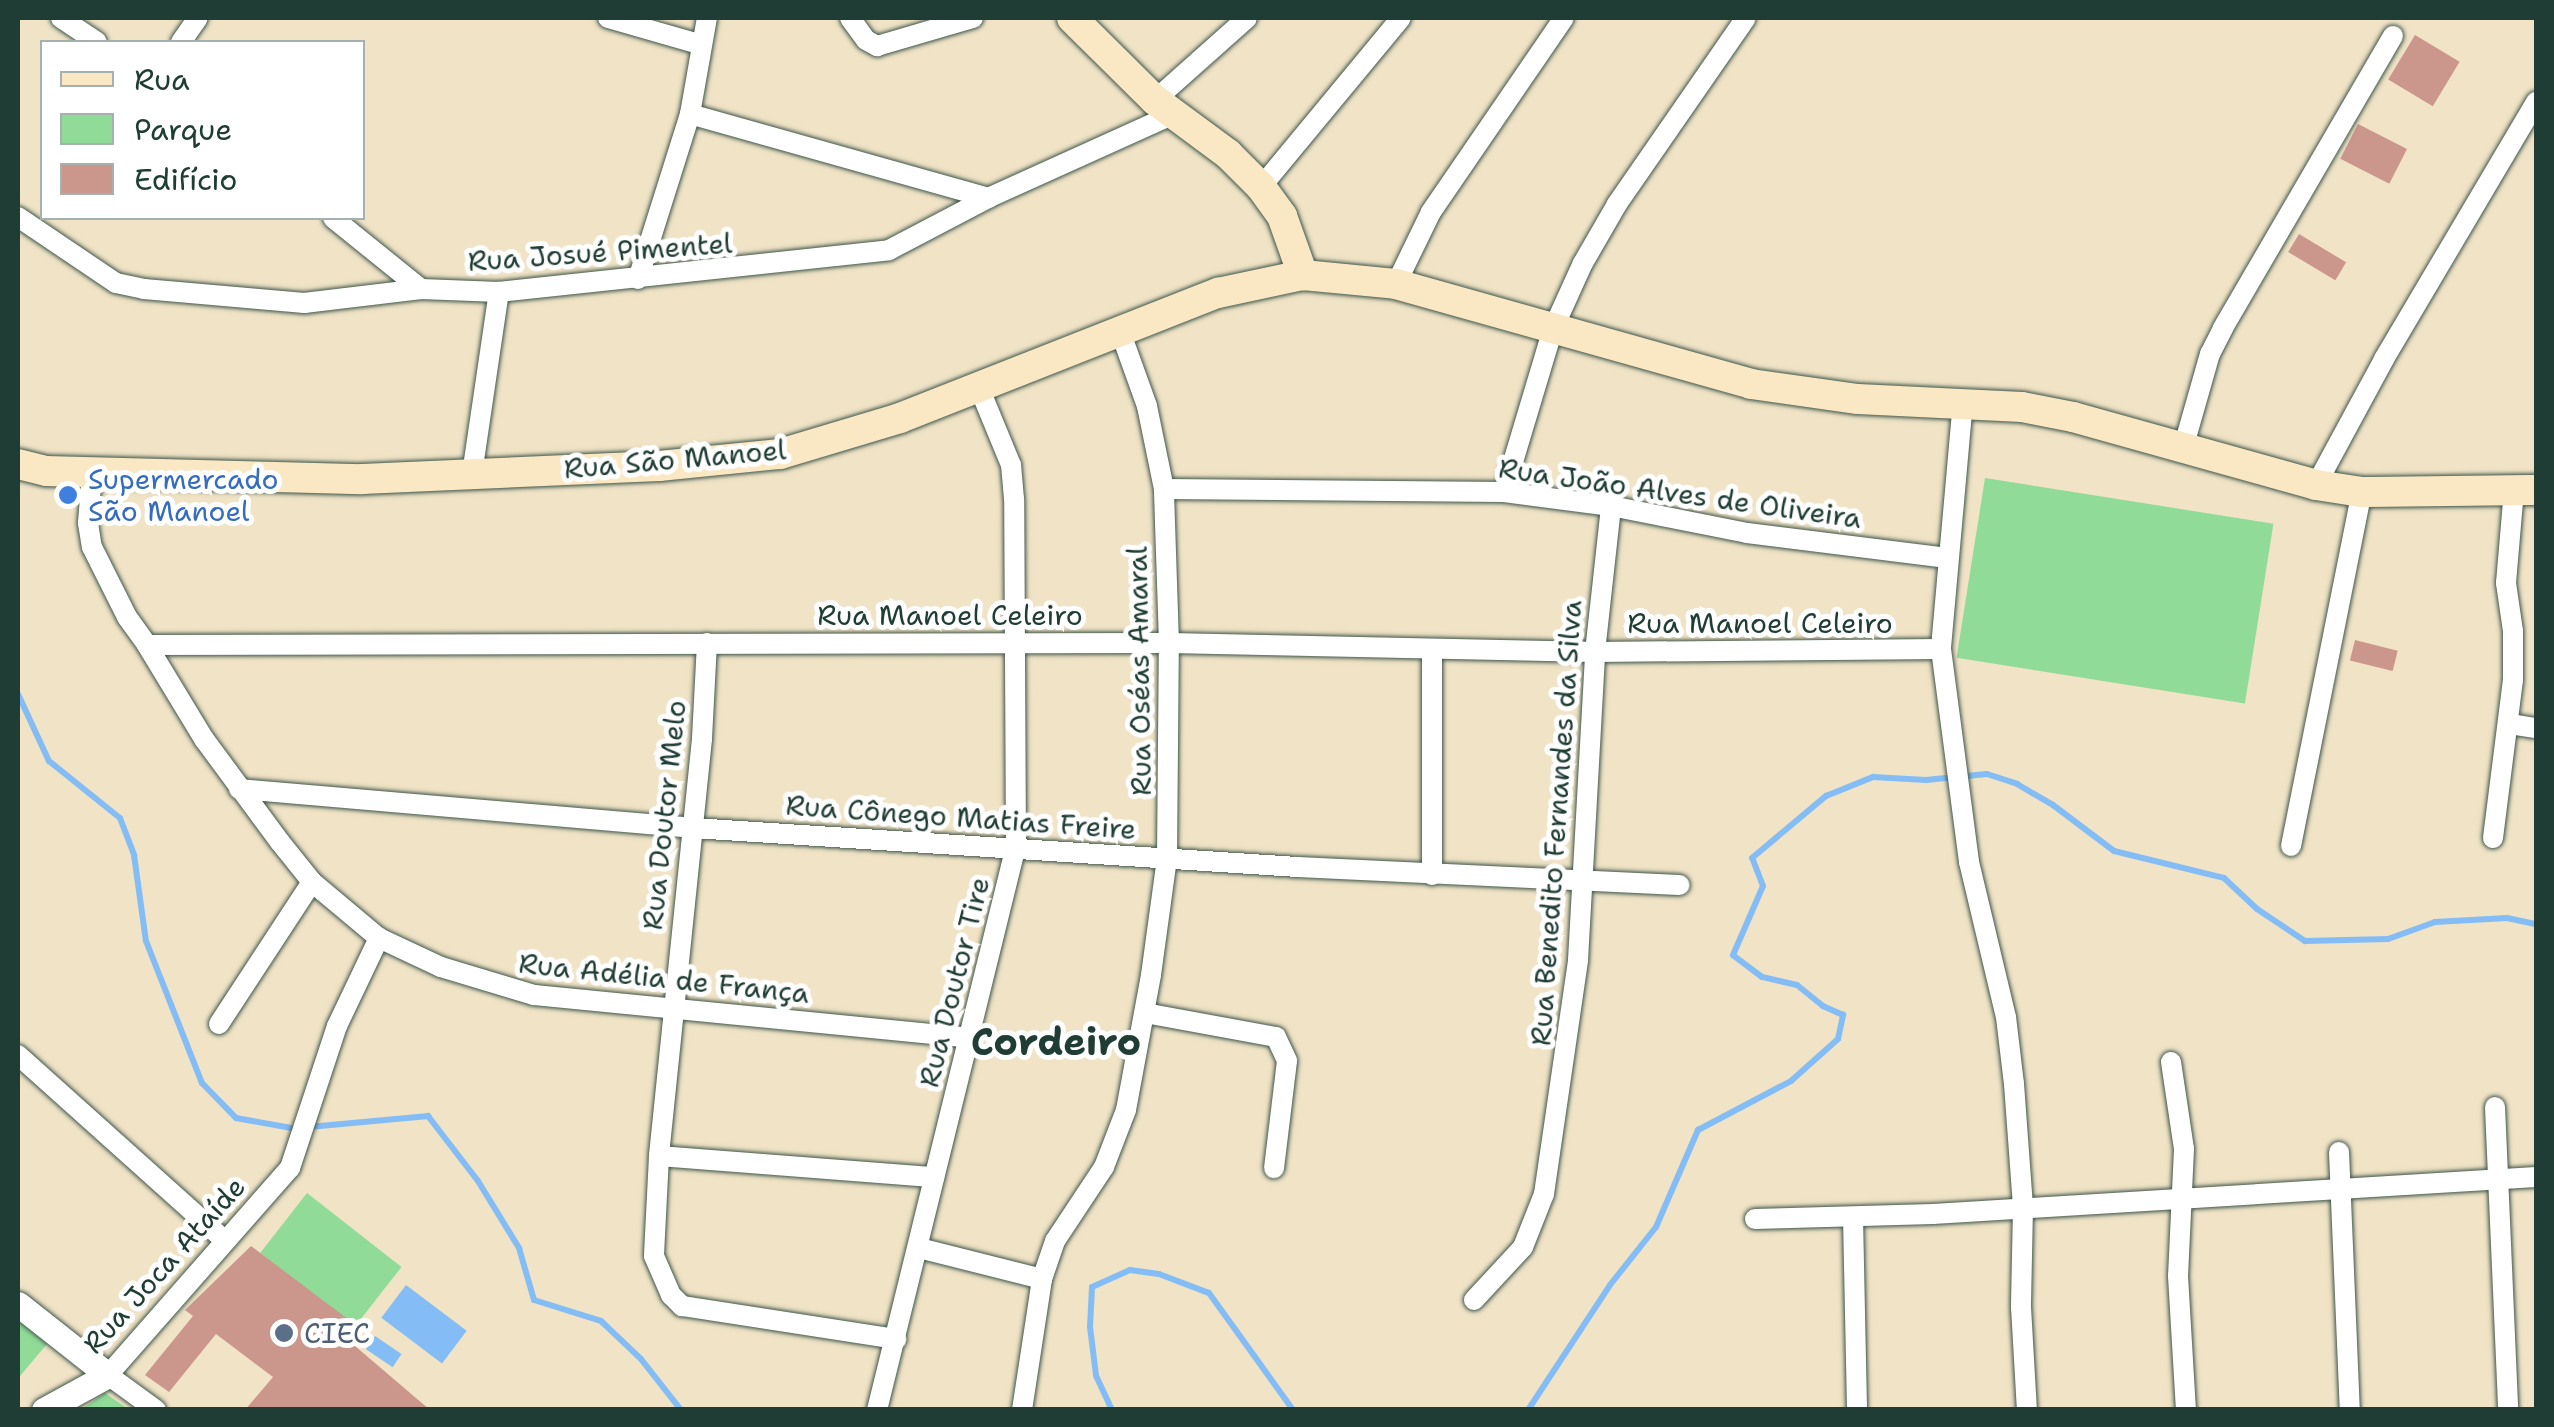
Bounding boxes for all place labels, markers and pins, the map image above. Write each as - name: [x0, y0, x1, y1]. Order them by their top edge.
- place label: Supermercado São Manoel: [88, 462, 278, 528]
- marker: Supermercado São Manoel: [57, 484, 79, 506]
- place label: CIEC: [304, 1316, 370, 1350]
- marker: CIEC: [273, 1322, 295, 1344]

